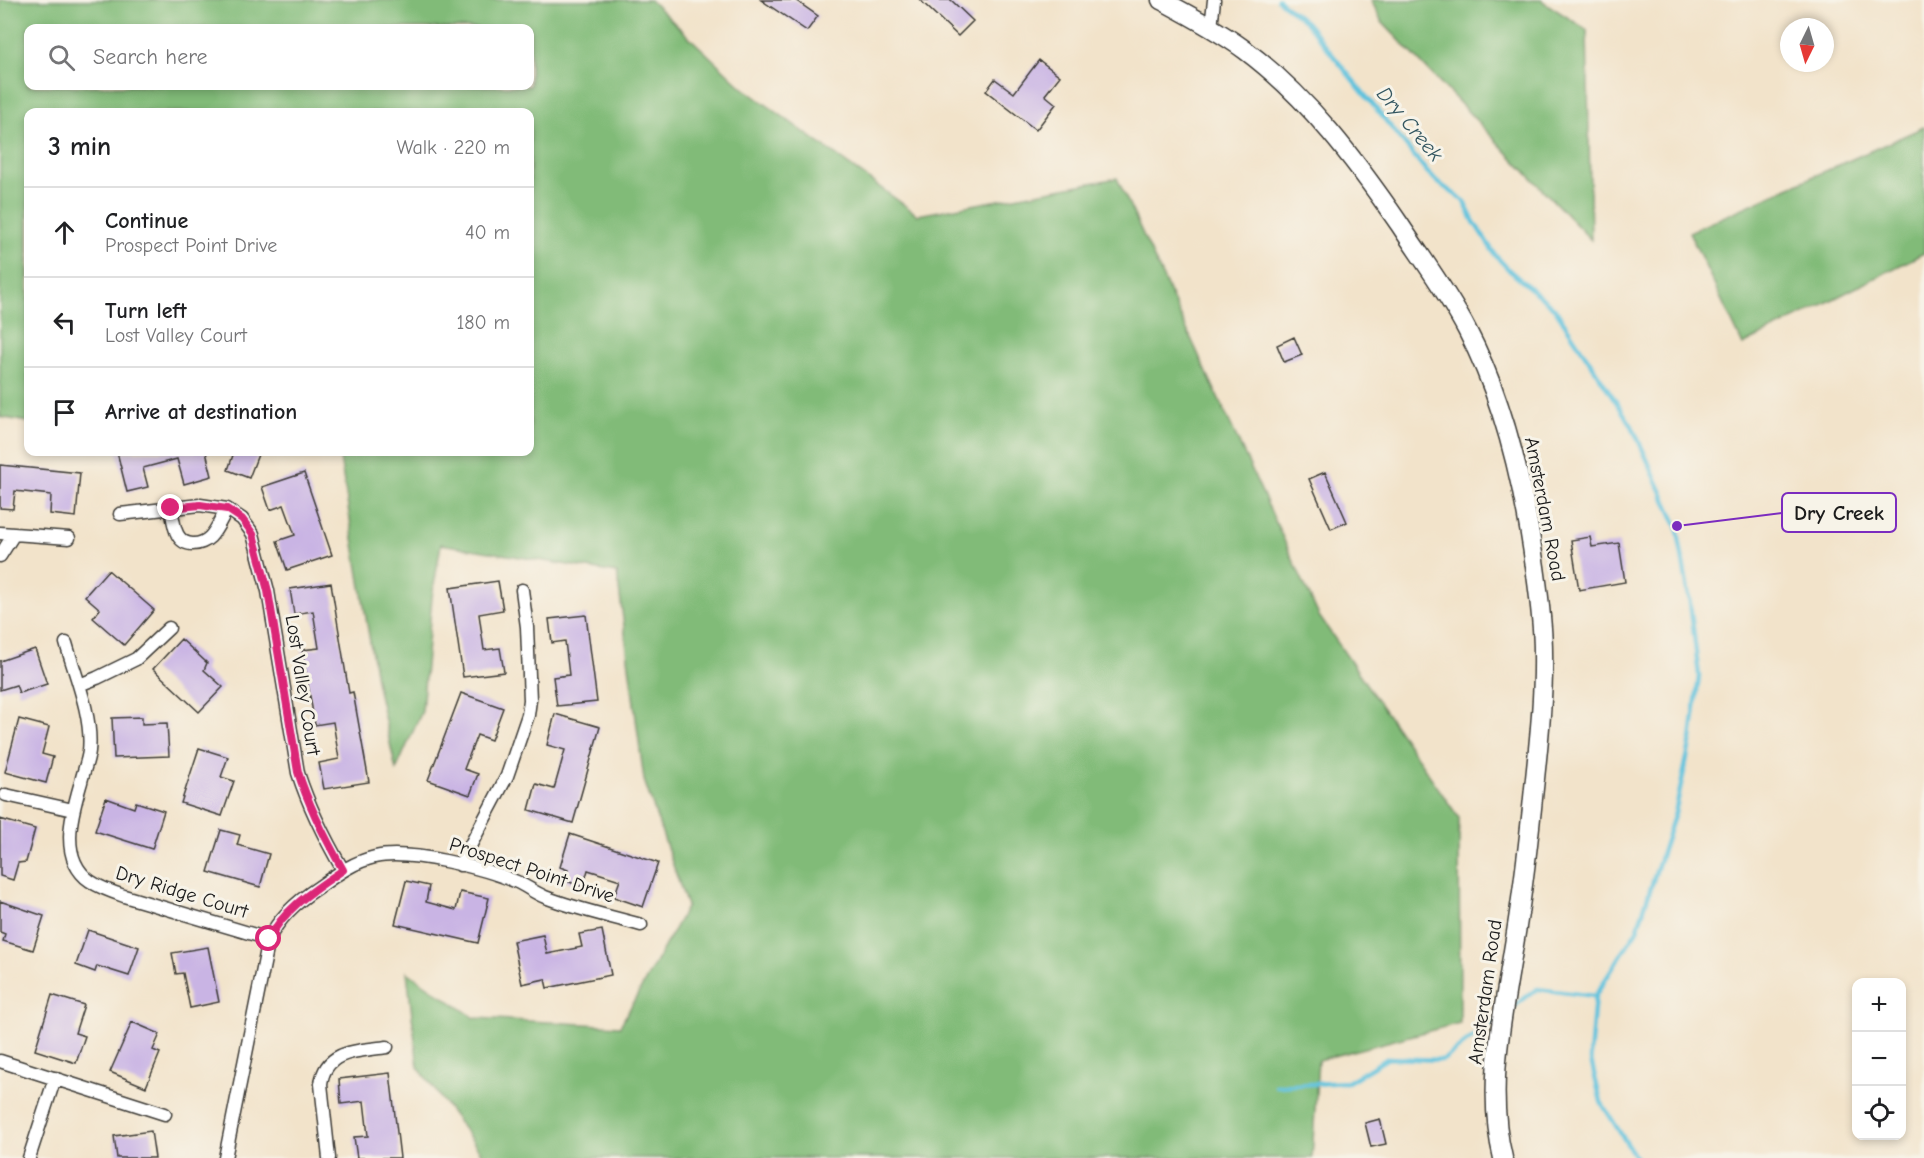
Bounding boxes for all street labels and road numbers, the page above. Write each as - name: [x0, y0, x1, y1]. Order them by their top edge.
- street label: Amsterdam Road: [1520, 435, 1570, 583]
- street label: Lost Valley Court: [281, 613, 326, 758]
- street label: Prospect Point Drive: [447, 832, 617, 908]
- street label: Dry Ridge Court: [113, 861, 252, 923]
- street label: Amsterdam Road: [1463, 918, 1507, 1066]

